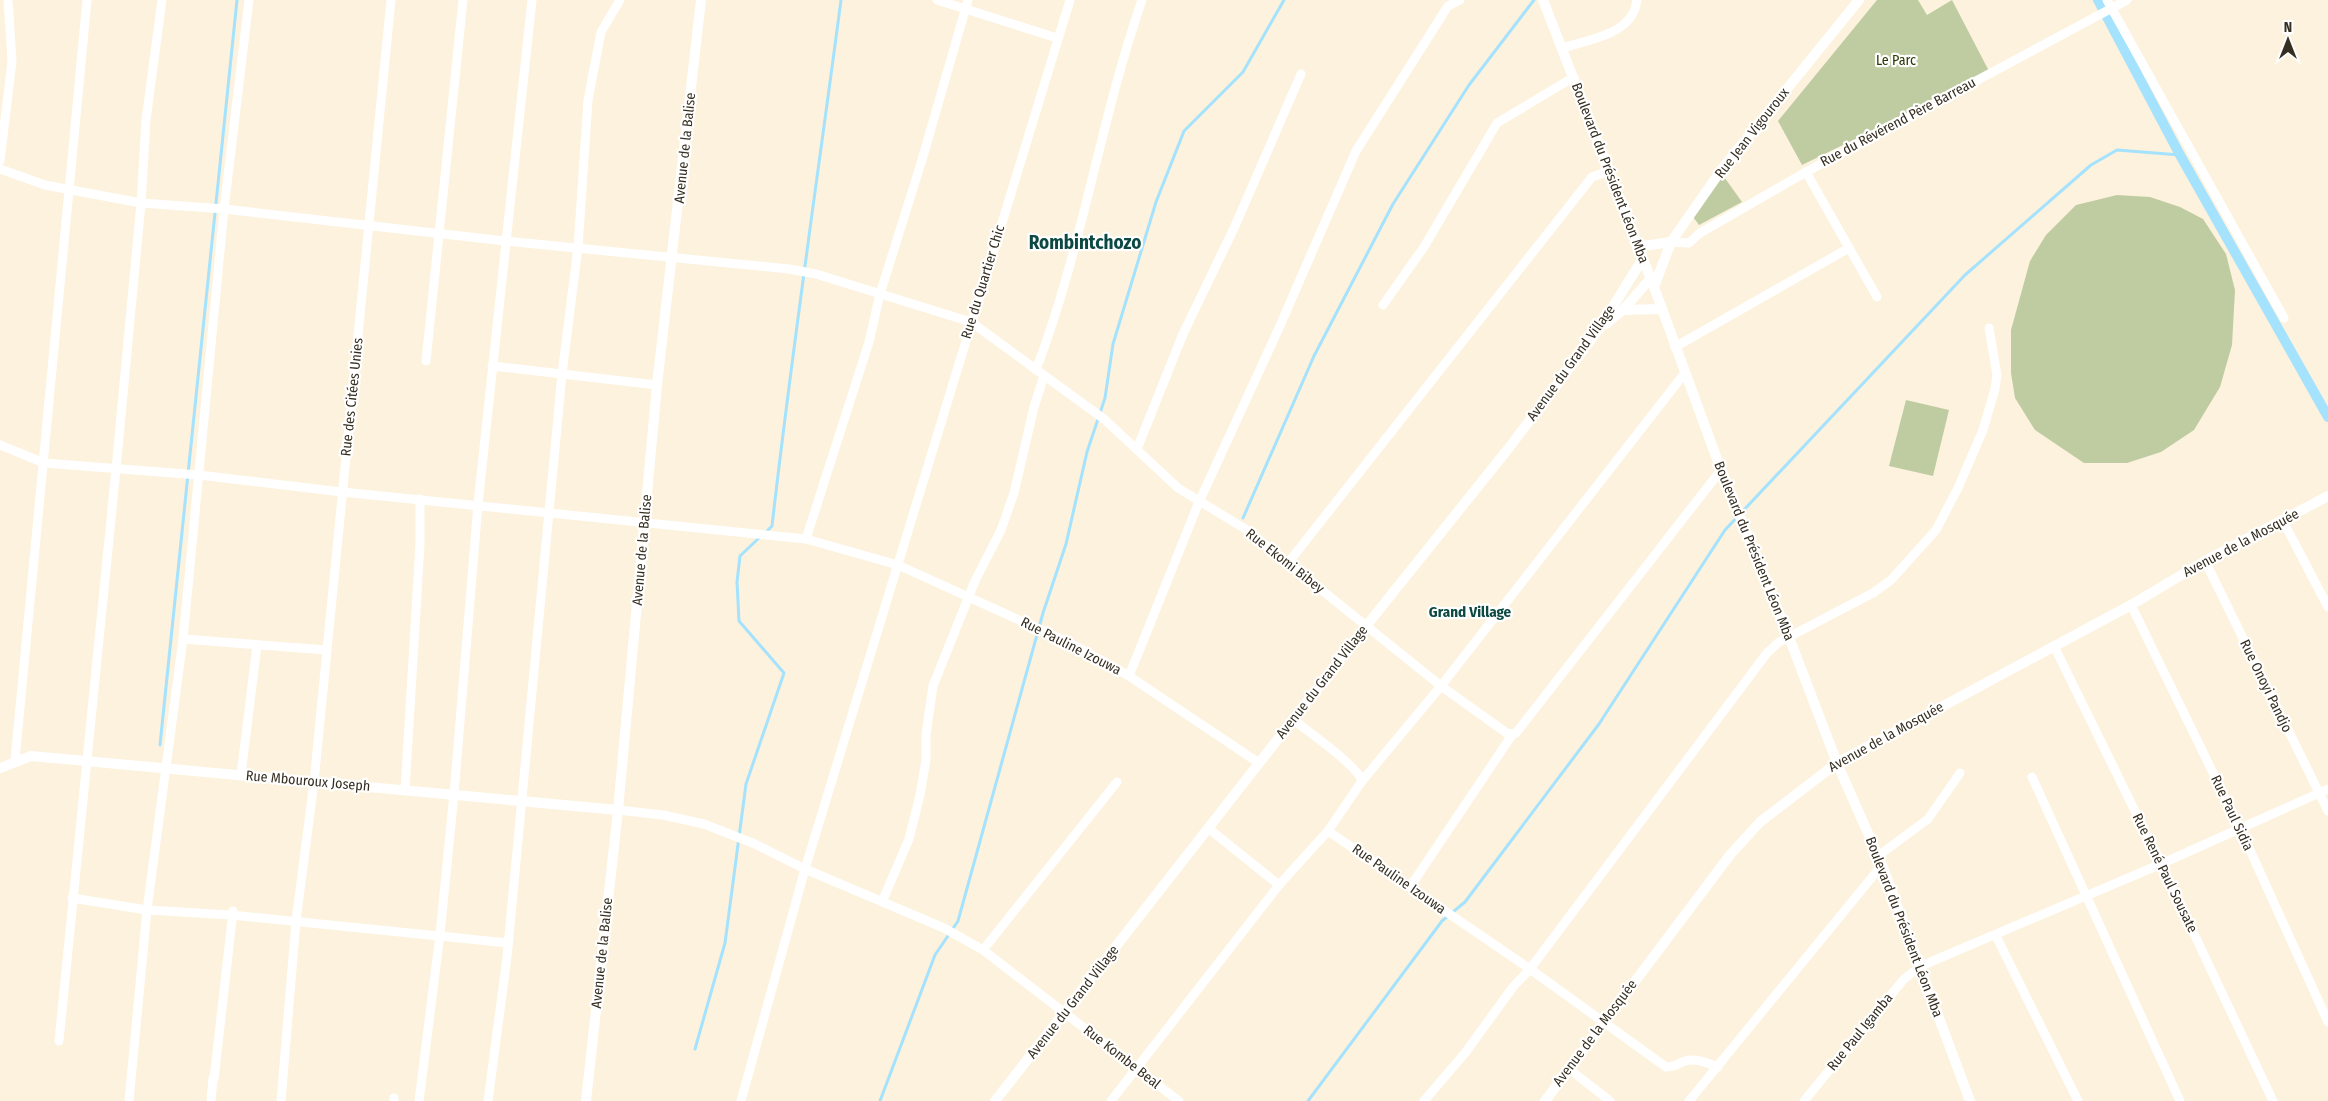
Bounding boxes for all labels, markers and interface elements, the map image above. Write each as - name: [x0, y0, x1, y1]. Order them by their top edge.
- north arrow: [2263, 15, 2313, 65]
- text: N: [2284, 19, 2292, 36]
- park label: Le Parc: [1876, 52, 1916, 69]
- street label: Rue du Révérend Père Barreau: [1817, 74, 1979, 170]
- street label: Boulevard du Président Léon Mba: [1568, 80, 1652, 266]
- street label: Rue Jean Vigouroux: [1711, 84, 1793, 182]
- street label: Avenue de la Balise: [671, 92, 699, 204]
- street label: Rue du Quartier Chic: [958, 223, 1008, 341]
- district label: Rombintchozo: [1029, 231, 1141, 254]
- street label: Avenue du Grand Village: [1523, 302, 1619, 424]
- street label: Rue des Citées Unies: [337, 337, 367, 457]
- street label: Boulevard du Président Léon Mba: [1710, 459, 1798, 643]
- street label: Avenue de la Balise: [629, 494, 655, 606]
- street label: Avenue de la Mosquée: [2180, 505, 2302, 581]
- street label: Rue Ekomi Bibey: [1242, 525, 1328, 597]
- district label: Grand Village: [1429, 603, 1512, 621]
- street label: Rue Pauline Izouwa: [1018, 613, 1124, 679]
- street label: Avenue du Grand Village: [1273, 622, 1372, 742]
- street label: Rue Onoyi Pandjo: [2236, 637, 2296, 735]
- street label: Avenue de la Mosquée: [1826, 698, 1947, 776]
- street label: Rue Mbouroux Joseph: [245, 767, 371, 795]
- street label: Rue Paul Sidia: [2207, 773, 2257, 854]
- street label: Rue René Paul Sousate: [2129, 811, 2201, 935]
- street label: Boulevard du Président Léon Mba: [1862, 834, 1946, 1020]
- street label: Rue Pauline Izouwa: [1349, 840, 1449, 918]
- street label: Avenue de la Balise: [588, 897, 616, 1009]
- street label: Avenue du Grand Village: [1024, 942, 1123, 1062]
- street label: Avenue de la Mosquée: [1549, 976, 1641, 1090]
- street label: Rue Paul Igamba: [1824, 990, 1896, 1074]
- street label: Rue Kombe Beal: [1080, 1022, 1164, 1093]

